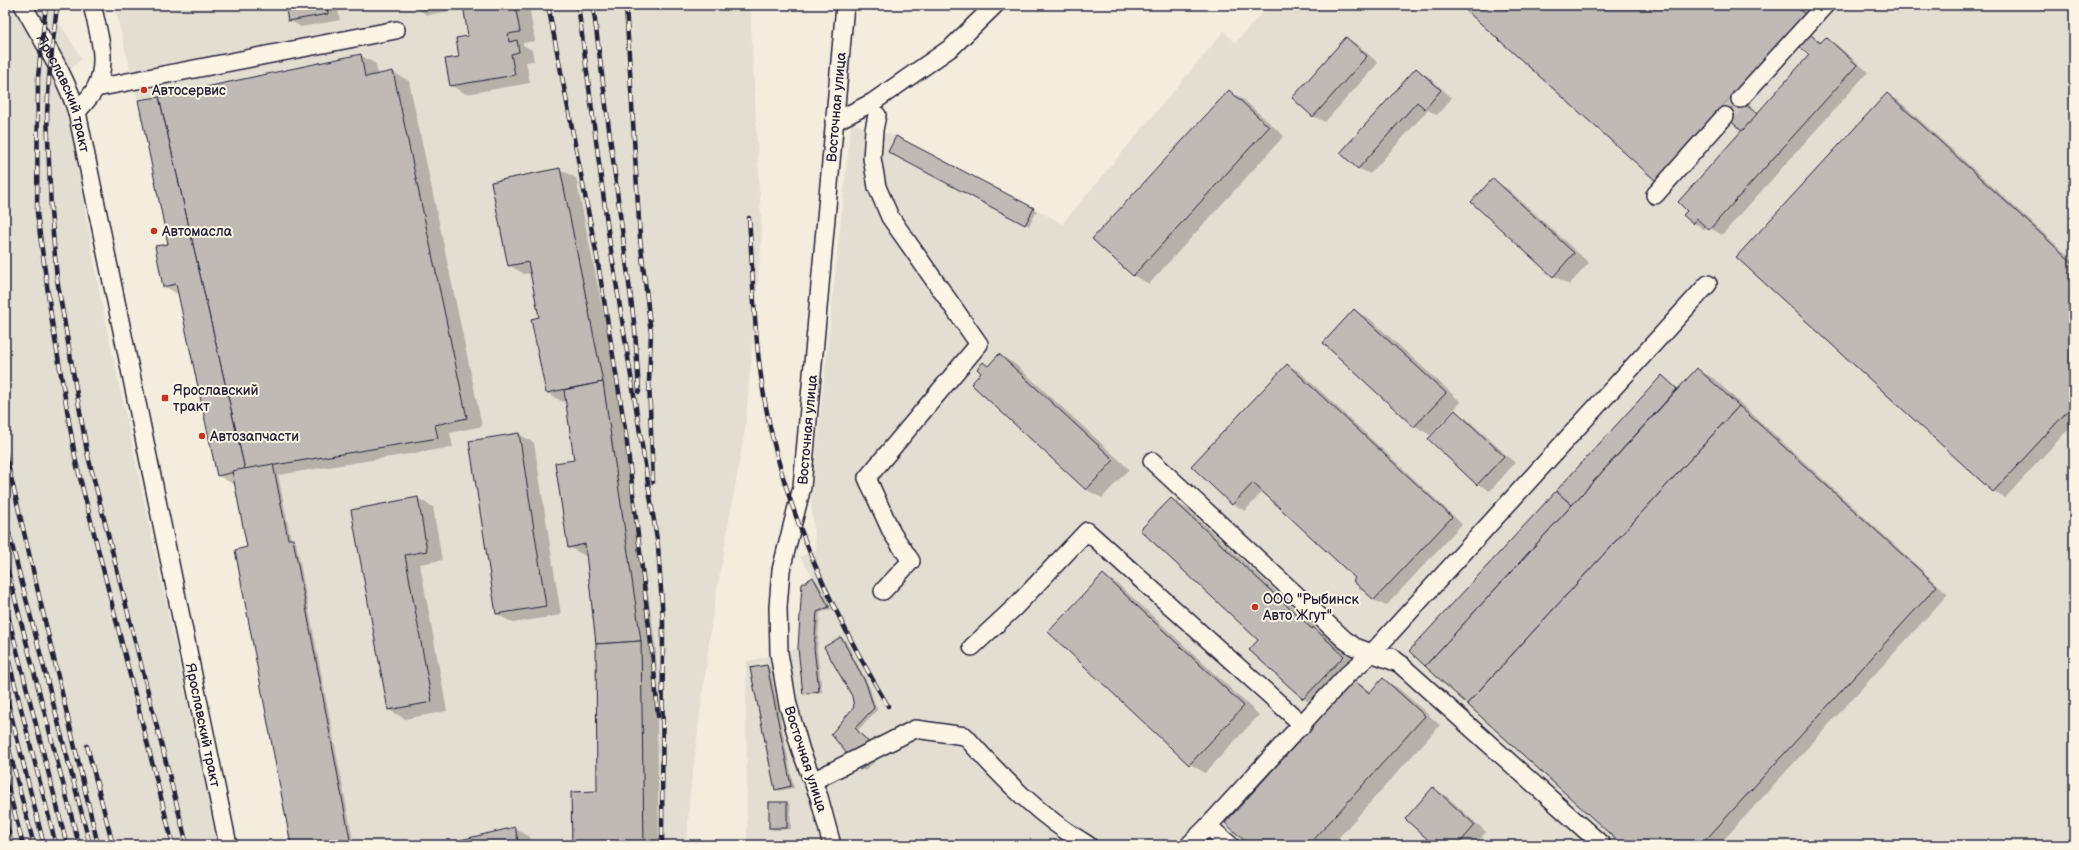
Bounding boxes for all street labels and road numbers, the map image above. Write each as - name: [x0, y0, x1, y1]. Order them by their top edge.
- street label: Ярославский тракт: [32, 31, 93, 154]
- street label: Восточная улица: [823, 51, 850, 163]
- street label: Восточная улица: [794, 373, 821, 485]
- street label: Ярославский тракт: [182, 662, 224, 789]
- street label: Восточная улица: [780, 704, 831, 815]

